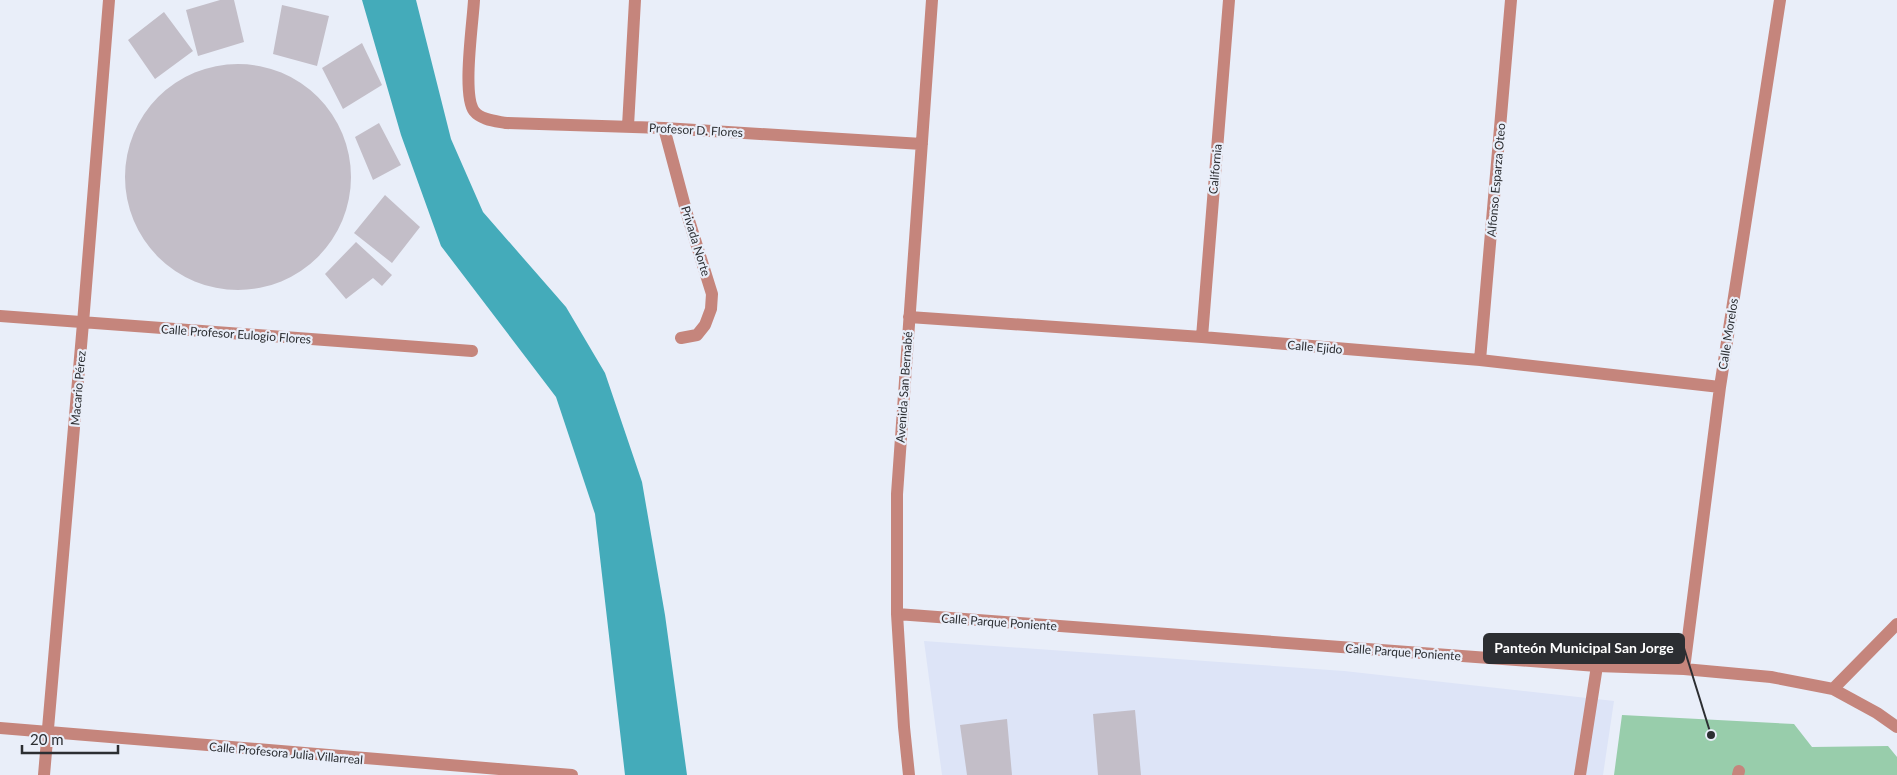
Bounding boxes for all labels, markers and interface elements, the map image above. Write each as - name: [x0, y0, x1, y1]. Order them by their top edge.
- street label: Profesor D. Flores: [649, 120, 743, 140]
- street label: Alfonso Esparza Oteo: [1484, 122, 1508, 237]
- street label: California: [1205, 143, 1225, 195]
- street label: Privada Norte: [678, 204, 714, 278]
- street label: Calle Morelos: [1715, 297, 1741, 371]
- street label: Calle Profesor Eulogio Flores: [160, 321, 312, 347]
- street label: Avenida San Bernabé: [893, 331, 915, 443]
- street label: Calle Ejido: [1287, 337, 1343, 357]
- street label: Macario Pérez: [67, 349, 89, 426]
- street label: Calle Parque Poniente: [941, 610, 1057, 634]
- callout: Panteón Municipal San Jorge: [1484, 634, 1684, 663]
- text: Panteón Municipal San Jorge: [1494, 639, 1674, 656]
- street label: Calle Parque Poniente: [1345, 640, 1461, 664]
- scale bar: [22, 722, 119, 754]
- text: 20 m: [30, 730, 64, 748]
- street label: Calle Profesora Julia Villarreal: [208, 739, 364, 767]

